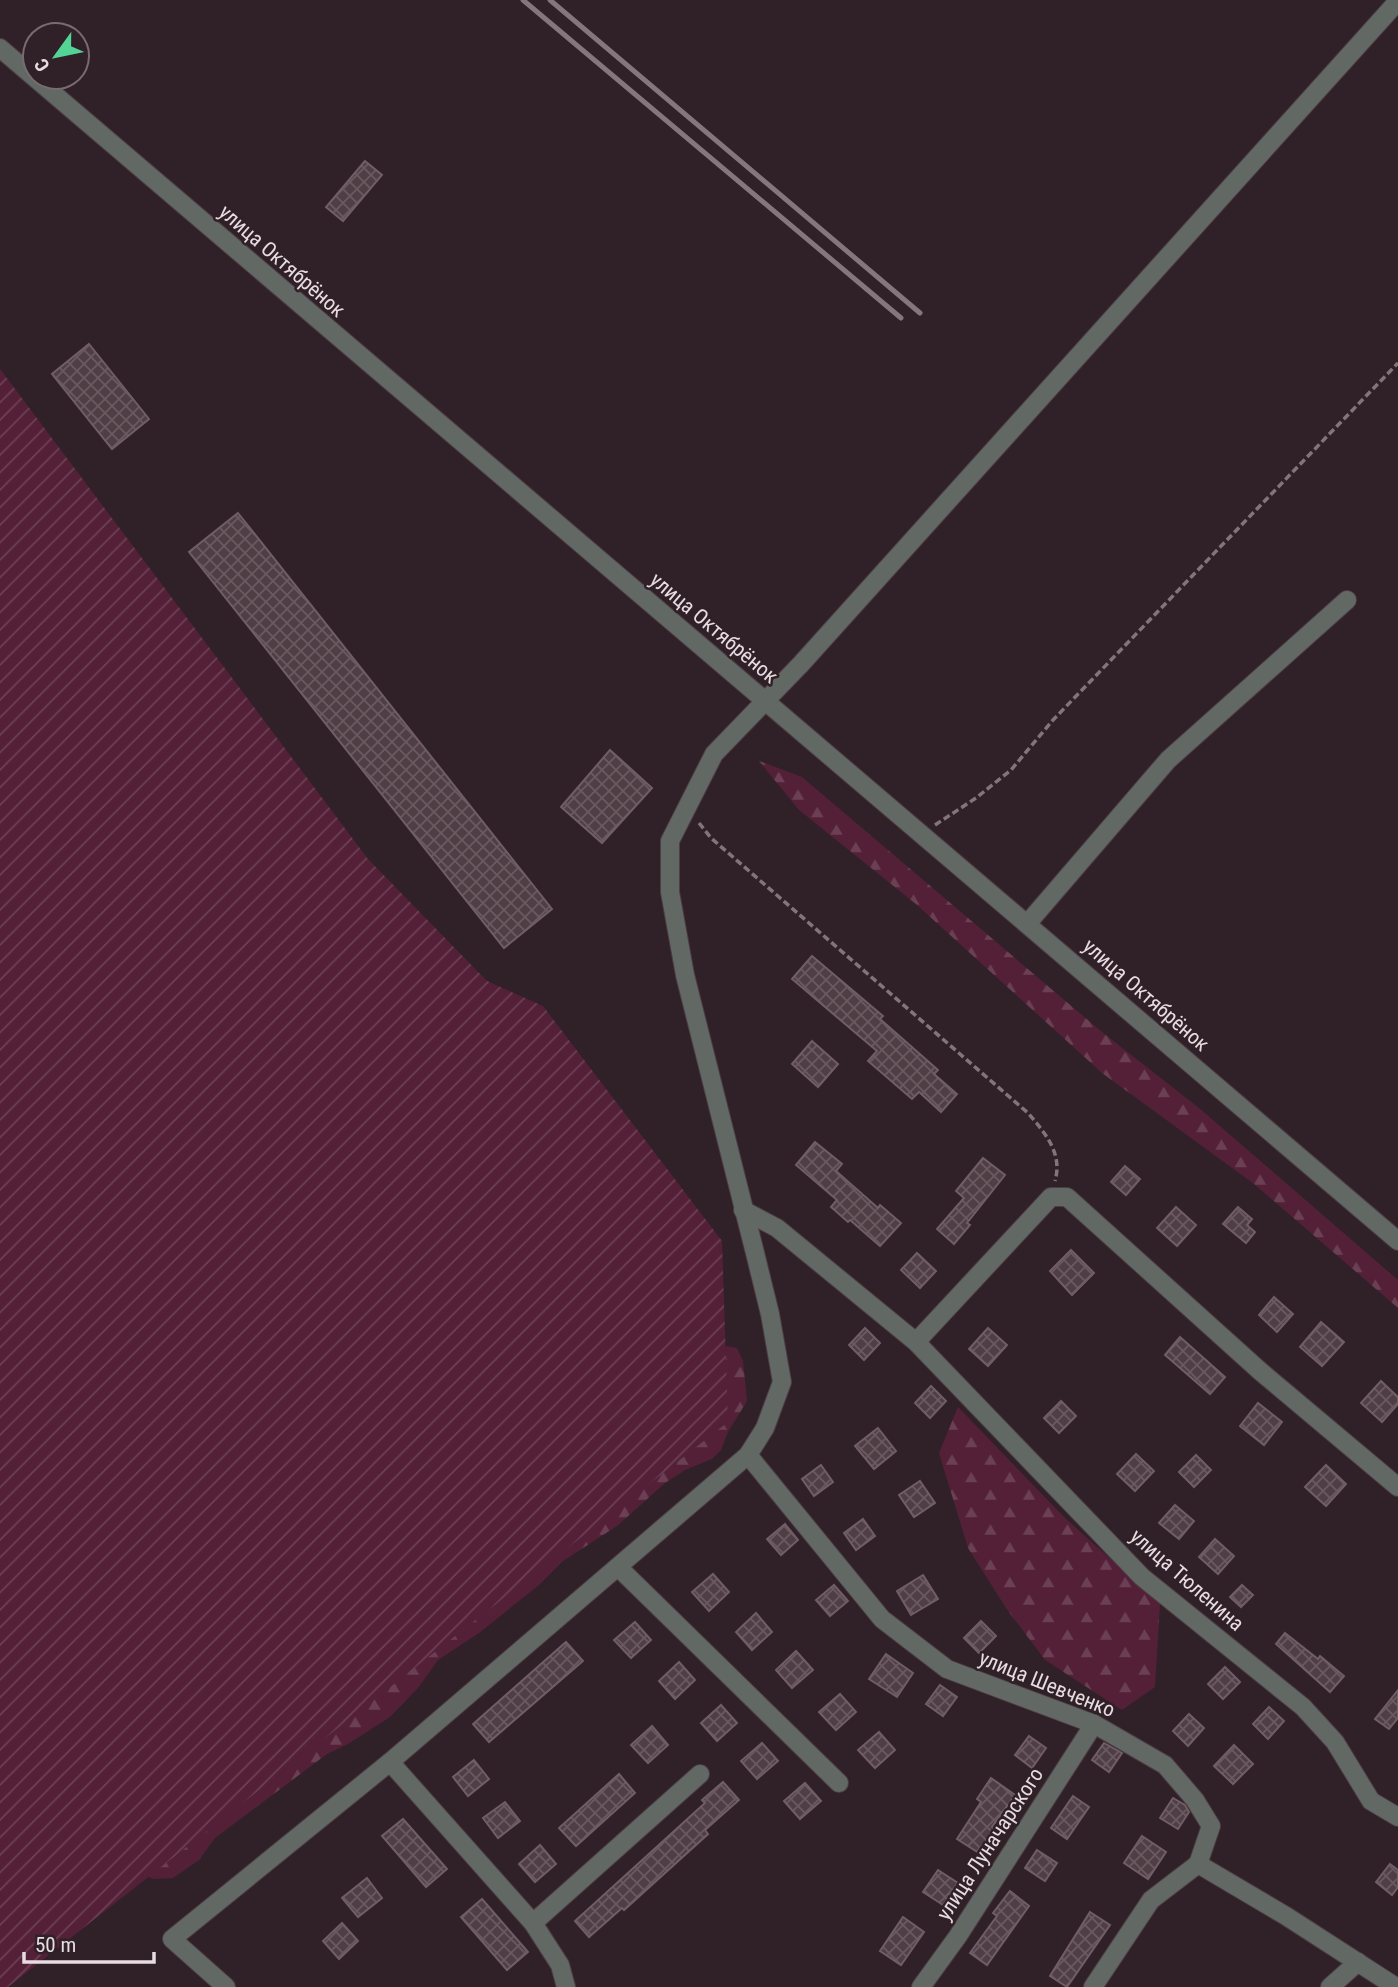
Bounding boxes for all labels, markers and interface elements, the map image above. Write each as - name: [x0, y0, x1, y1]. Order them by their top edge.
- north arrow: [21, 21, 91, 91]
- text: С: [29, 54, 55, 76]
- street label: улица Октябрёнок: [214, 200, 350, 322]
- street label: улица Октябрёнок: [645, 568, 783, 688]
- street label: улица Октябрёнок: [1078, 934, 1214, 1056]
- street label: улица Тюленина: [1125, 1524, 1249, 1636]
- street label: улица Шевченко: [976, 1646, 1118, 1722]
- street label: улица Луначарского: [932, 1763, 1048, 1925]
- scale bar: [24, 1920, 154, 1964]
- text: 50 m: [35, 1933, 76, 1957]

